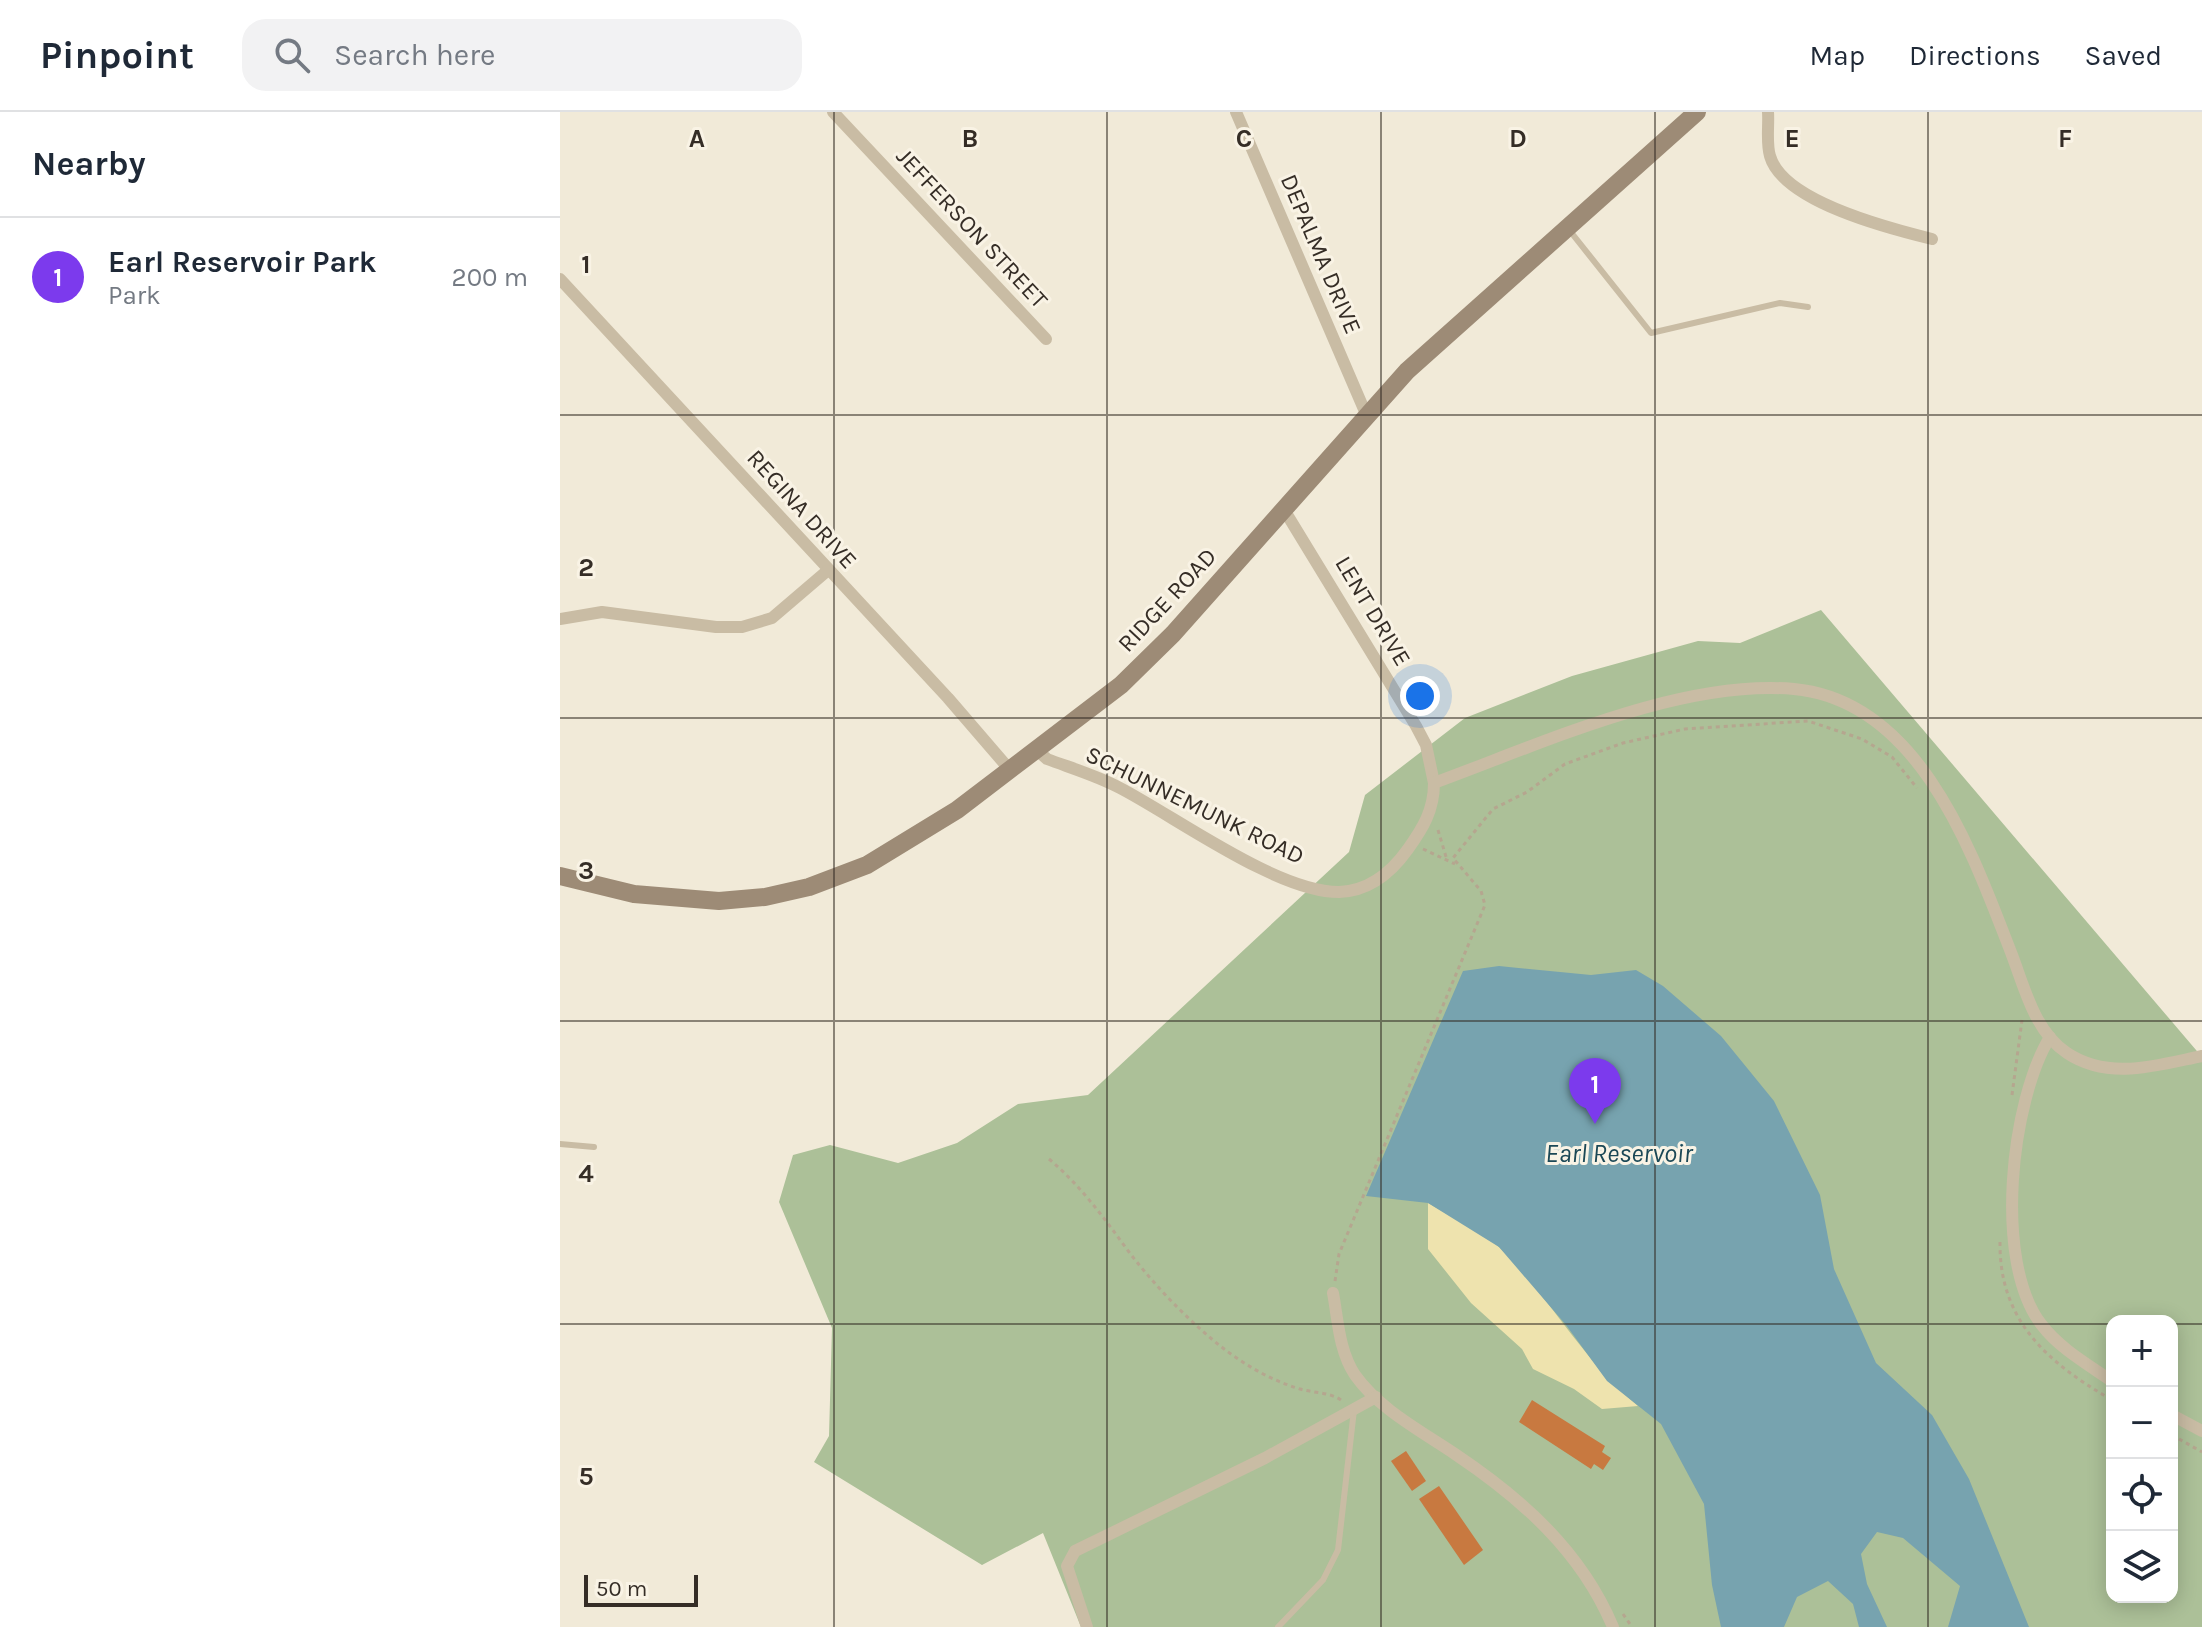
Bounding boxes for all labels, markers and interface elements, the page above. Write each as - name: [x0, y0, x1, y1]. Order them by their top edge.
- search box: [242, 19, 802, 91]
- text: Pinpoint: [40, 33, 194, 78]
- icon: search: [270, 33, 314, 77]
- text: Search here: [334, 37, 495, 73]
- text: Map: [1810, 39, 1865, 72]
- text: Directions: [1909, 39, 2041, 72]
- text: Saved: [2085, 39, 2162, 72]
- text: A: [689, 123, 705, 154]
- text: B: [962, 123, 978, 154]
- text: C: [1236, 123, 1252, 154]
- text: D: [1509, 123, 1527, 154]
- text: E: [1784, 123, 1800, 154]
- text: F: [2058, 123, 2072, 154]
- street label: JEFFERSON STREET: [891, 142, 1053, 314]
- text: Nearby: [32, 144, 146, 184]
- street label: DEPALMA DRIVE: [1275, 170, 1367, 338]
- text: Earl Reservoir Park: [108, 244, 377, 280]
- text: 1: [581, 249, 591, 280]
- text: 1: [53, 262, 63, 293]
- text: 200 m: [452, 262, 528, 293]
- text: Park: [108, 280, 161, 311]
- street label: REGINA DRIVE: [741, 444, 863, 574]
- street label: RIDGE ROAD: [1112, 542, 1222, 658]
- street label: LENT DRIVE: [1329, 551, 1417, 671]
- text: 2: [578, 552, 594, 583]
- your location: [1400, 676, 1440, 716]
- street label: SCHUNNEMUNK ROAD: [1081, 740, 1309, 870]
- text: 3: [578, 855, 594, 886]
- pin: 1: [1569, 1058, 1621, 1124]
- water label: Earl Reservoir: [1545, 1138, 1694, 1169]
- text: 4: [578, 1158, 594, 1189]
- map controls: [2106, 1315, 2178, 1603]
- button: +: [2106, 1315, 2178, 1387]
- button: −: [2106, 1387, 2178, 1459]
- button: locate: [2106, 1459, 2178, 1531]
- text: 5: [578, 1461, 594, 1492]
- button: layers: [2106, 1531, 2178, 1603]
- scale bar: [584, 1571, 698, 1607]
- text: 50 m: [596, 1576, 647, 1602]

